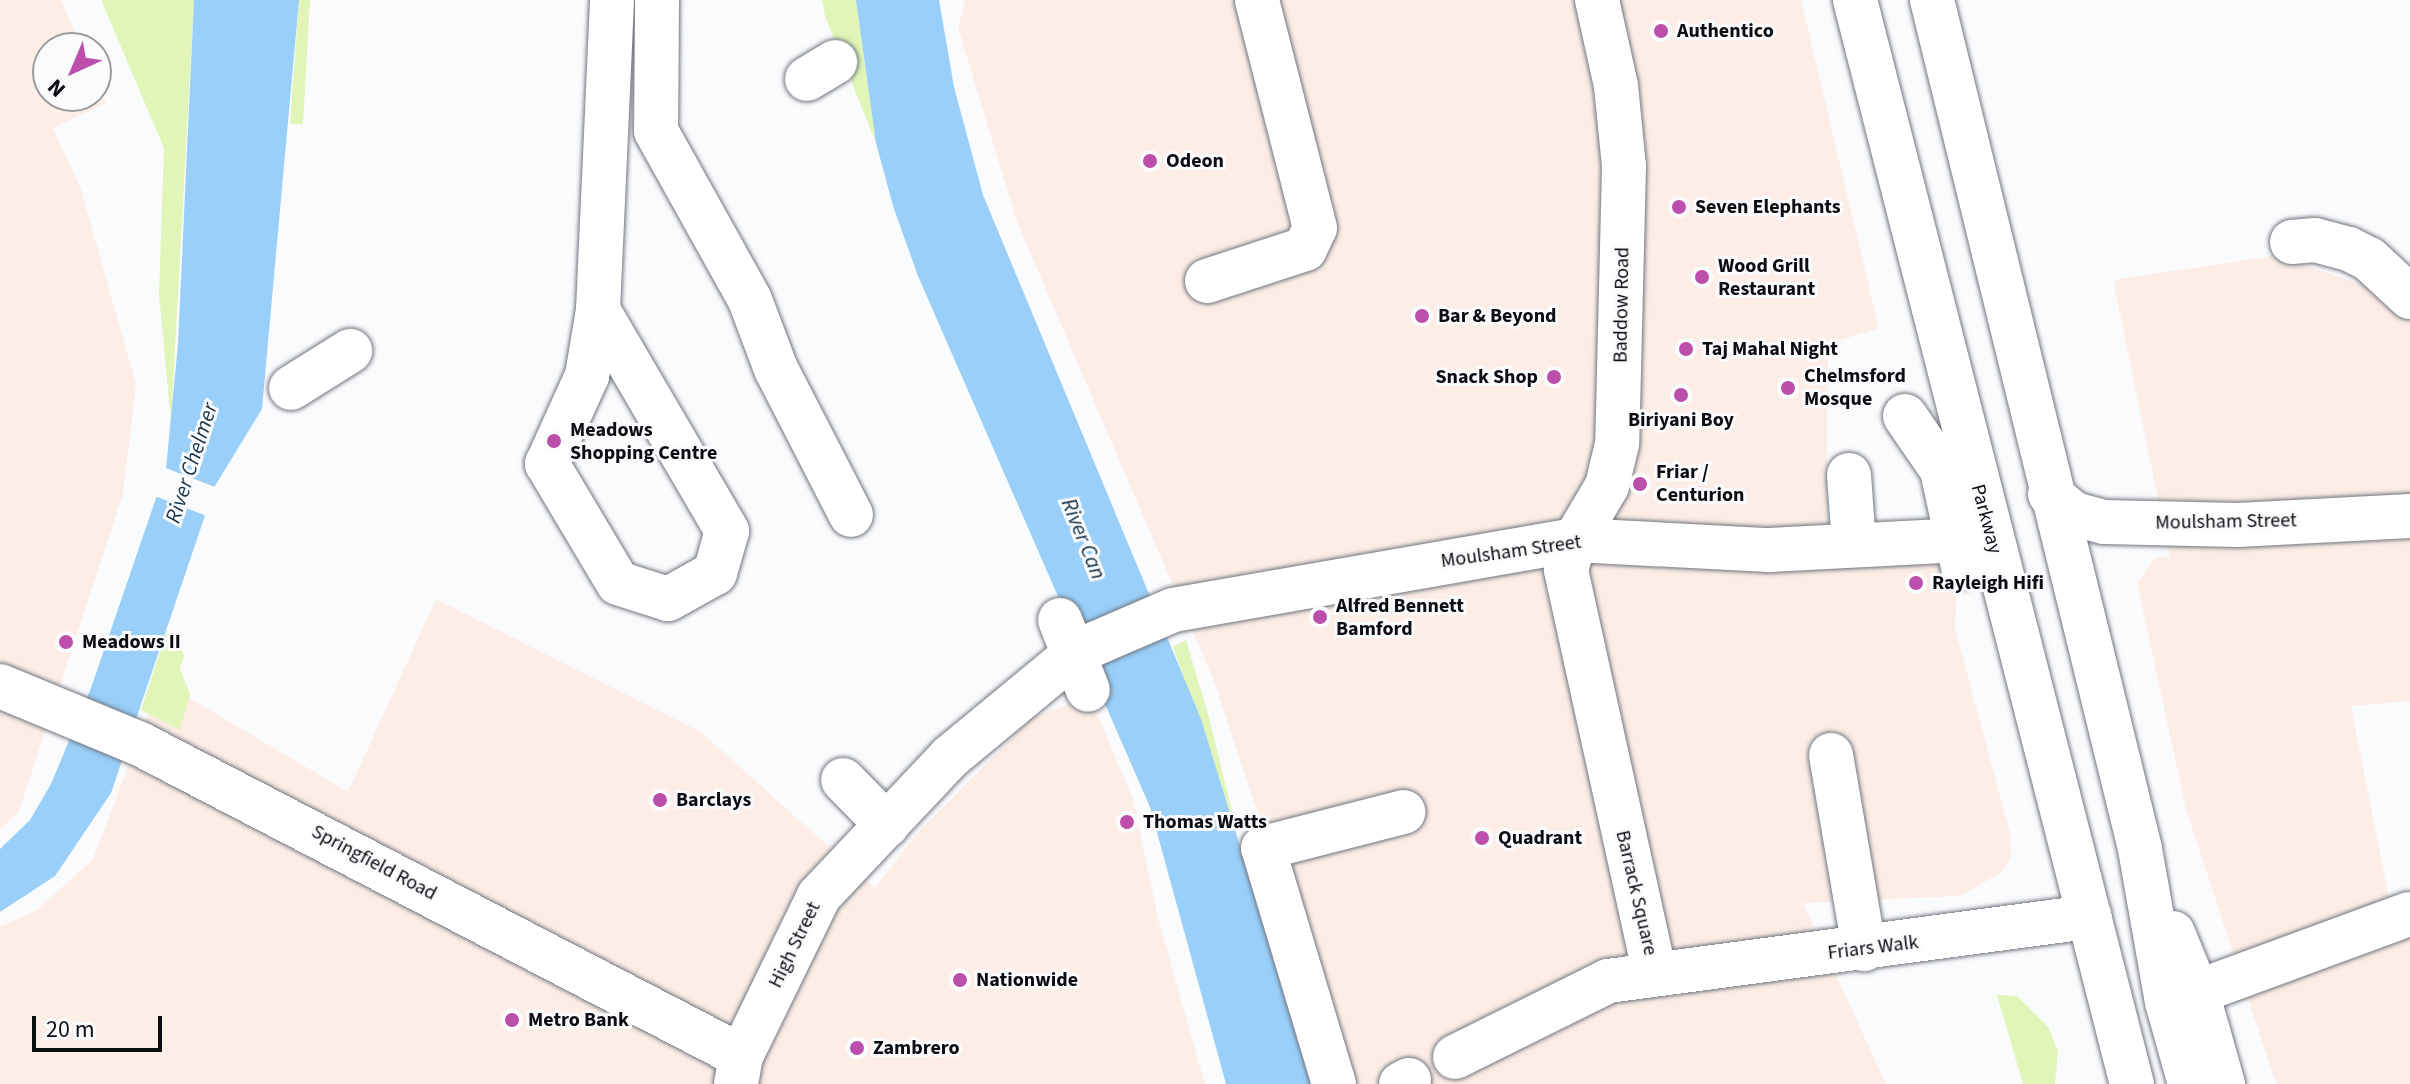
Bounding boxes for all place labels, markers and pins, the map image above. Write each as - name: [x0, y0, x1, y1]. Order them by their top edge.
- place label: Authentico: [1677, 19, 1774, 43]
- marker: Authentico: [1652, 22, 1670, 40]
- place label: Odeon: [1166, 149, 1224, 173]
- marker: Odeon: [1141, 152, 1159, 170]
- place label: Seven Elephants: [1695, 195, 1841, 219]
- marker: Seven Elephants: [1670, 198, 1688, 216]
- place label: Wood Grill Restaurant: [1718, 254, 1815, 301]
- marker: Wood Grill Restaurant: [1693, 268, 1711, 286]
- place label: Bar & Beyond: [1438, 304, 1557, 328]
- marker: Bar & Beyond: [1413, 307, 1431, 325]
- place label: Taj Mahal Night: [1702, 337, 1838, 361]
- marker: Taj Mahal Night: [1677, 340, 1695, 358]
- place label: Chelmsford Mosque: [1804, 364, 1906, 411]
- place label: Snack Shop: [1435, 365, 1538, 389]
- marker: Snack Shop: [1545, 368, 1563, 386]
- marker: Chelmsford Mosque: [1779, 379, 1797, 397]
- marker: Biriyani Boy: [1672, 386, 1690, 404]
- place label: Biriyani Boy: [1628, 408, 1734, 432]
- place label: Meadows Shopping Centre: [570, 418, 717, 465]
- marker: Meadows Shopping Centre: [545, 432, 563, 450]
- place label: Friar / Centurion: [1656, 460, 1744, 507]
- marker: Friar / Centurion: [1631, 475, 1649, 493]
- place label: Rayleigh Hifi: [1932, 571, 2044, 595]
- marker: Rayleigh Hifi: [1907, 574, 1925, 592]
- place label: Alfred Bennett Bamford: [1336, 594, 1464, 641]
- marker: Alfred Bennett Bamford: [1311, 608, 1329, 626]
- place label: Meadows II: [82, 630, 181, 654]
- marker: Meadows II: [57, 633, 75, 651]
- place label: Barclays: [676, 788, 751, 812]
- marker: Barclays: [651, 791, 669, 809]
- place label: Thomas Watts: [1143, 810, 1267, 834]
- marker: Thomas Watts: [1118, 813, 1136, 831]
- place label: Quadrant: [1498, 826, 1582, 850]
- marker: Quadrant: [1473, 829, 1491, 847]
- place label: Nationwide: [976, 968, 1078, 992]
- marker: Nationwide: [951, 971, 969, 989]
- place label: Metro Bank: [528, 1008, 629, 1032]
- marker: Metro Bank: [503, 1011, 521, 1029]
- place label: Zambrero: [873, 1036, 960, 1060]
- marker: Zambrero: [848, 1039, 866, 1057]

